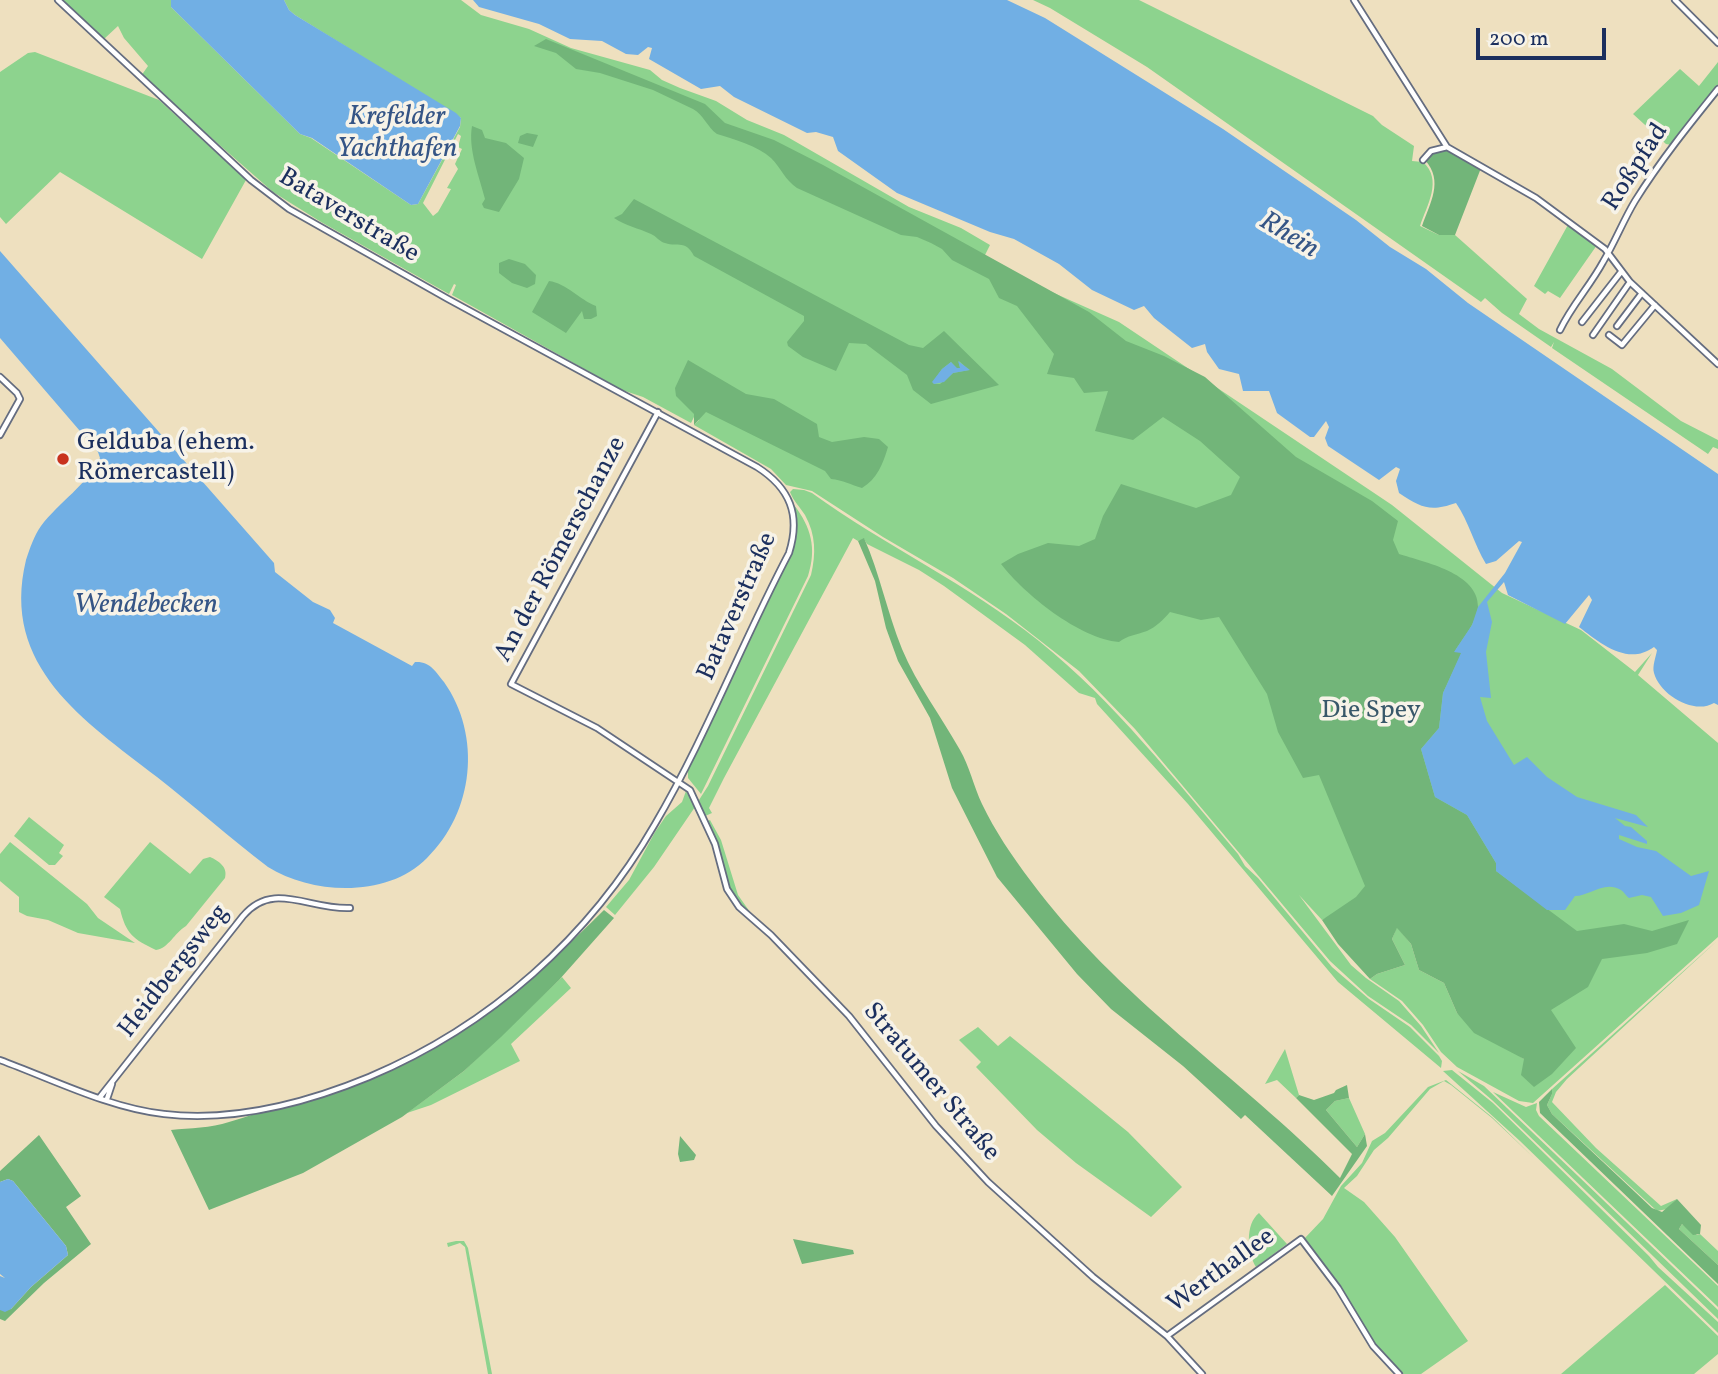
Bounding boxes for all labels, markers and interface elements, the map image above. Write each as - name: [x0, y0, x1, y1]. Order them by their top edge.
- scale bar: [1480, 14, 1610, 58]
- text: 200 m: [1489, 25, 1549, 54]
- water label: Krefelder Yachthafen: [337, 102, 457, 168]
- street label: Roßpfad: [1597, 118, 1677, 218]
- street label: Bataverstraße: [272, 163, 424, 271]
- water label: Rhein: [1252, 206, 1324, 268]
- place label: Gelduba (ehem. Römercastell): [77, 428, 255, 490]
- street label: An der Römerschanze: [489, 432, 635, 668]
- marker: Gelduba (ehem. Römercastell): [55, 451, 71, 467]
- street label: Bataverstraße: [692, 528, 786, 686]
- water label: Wendebecken: [74, 590, 218, 624]
- park label: Die Spey: [1321, 696, 1421, 728]
- street label: Heidbergsweg: [113, 899, 237, 1045]
- street label: Stratumer Straße: [855, 997, 1005, 1169]
- street label: Werthallee: [1162, 1223, 1282, 1321]

